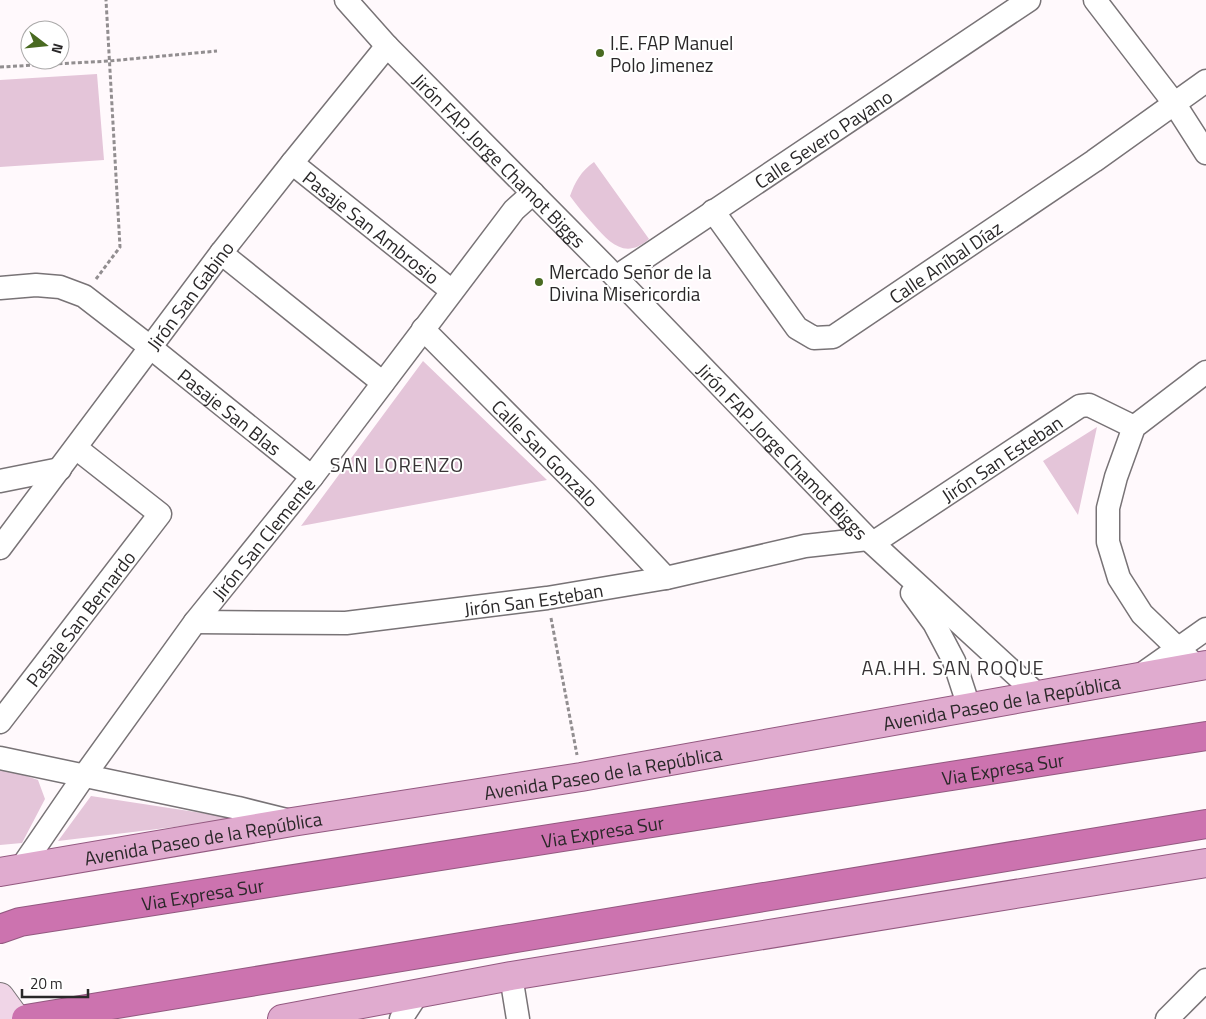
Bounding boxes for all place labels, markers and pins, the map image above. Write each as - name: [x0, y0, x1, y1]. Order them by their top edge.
- place label: I.E. FAP Manuel Polo Jimenez: [610, 28, 733, 79]
- marker: I.E. FAP Manuel Polo Jimenez: [594, 47, 606, 59]
- place label: Mercado Señor de la Divina Misericordia: [549, 257, 712, 308]
- marker: Mercado Señor de la Divina Misericordia: [533, 276, 545, 288]

